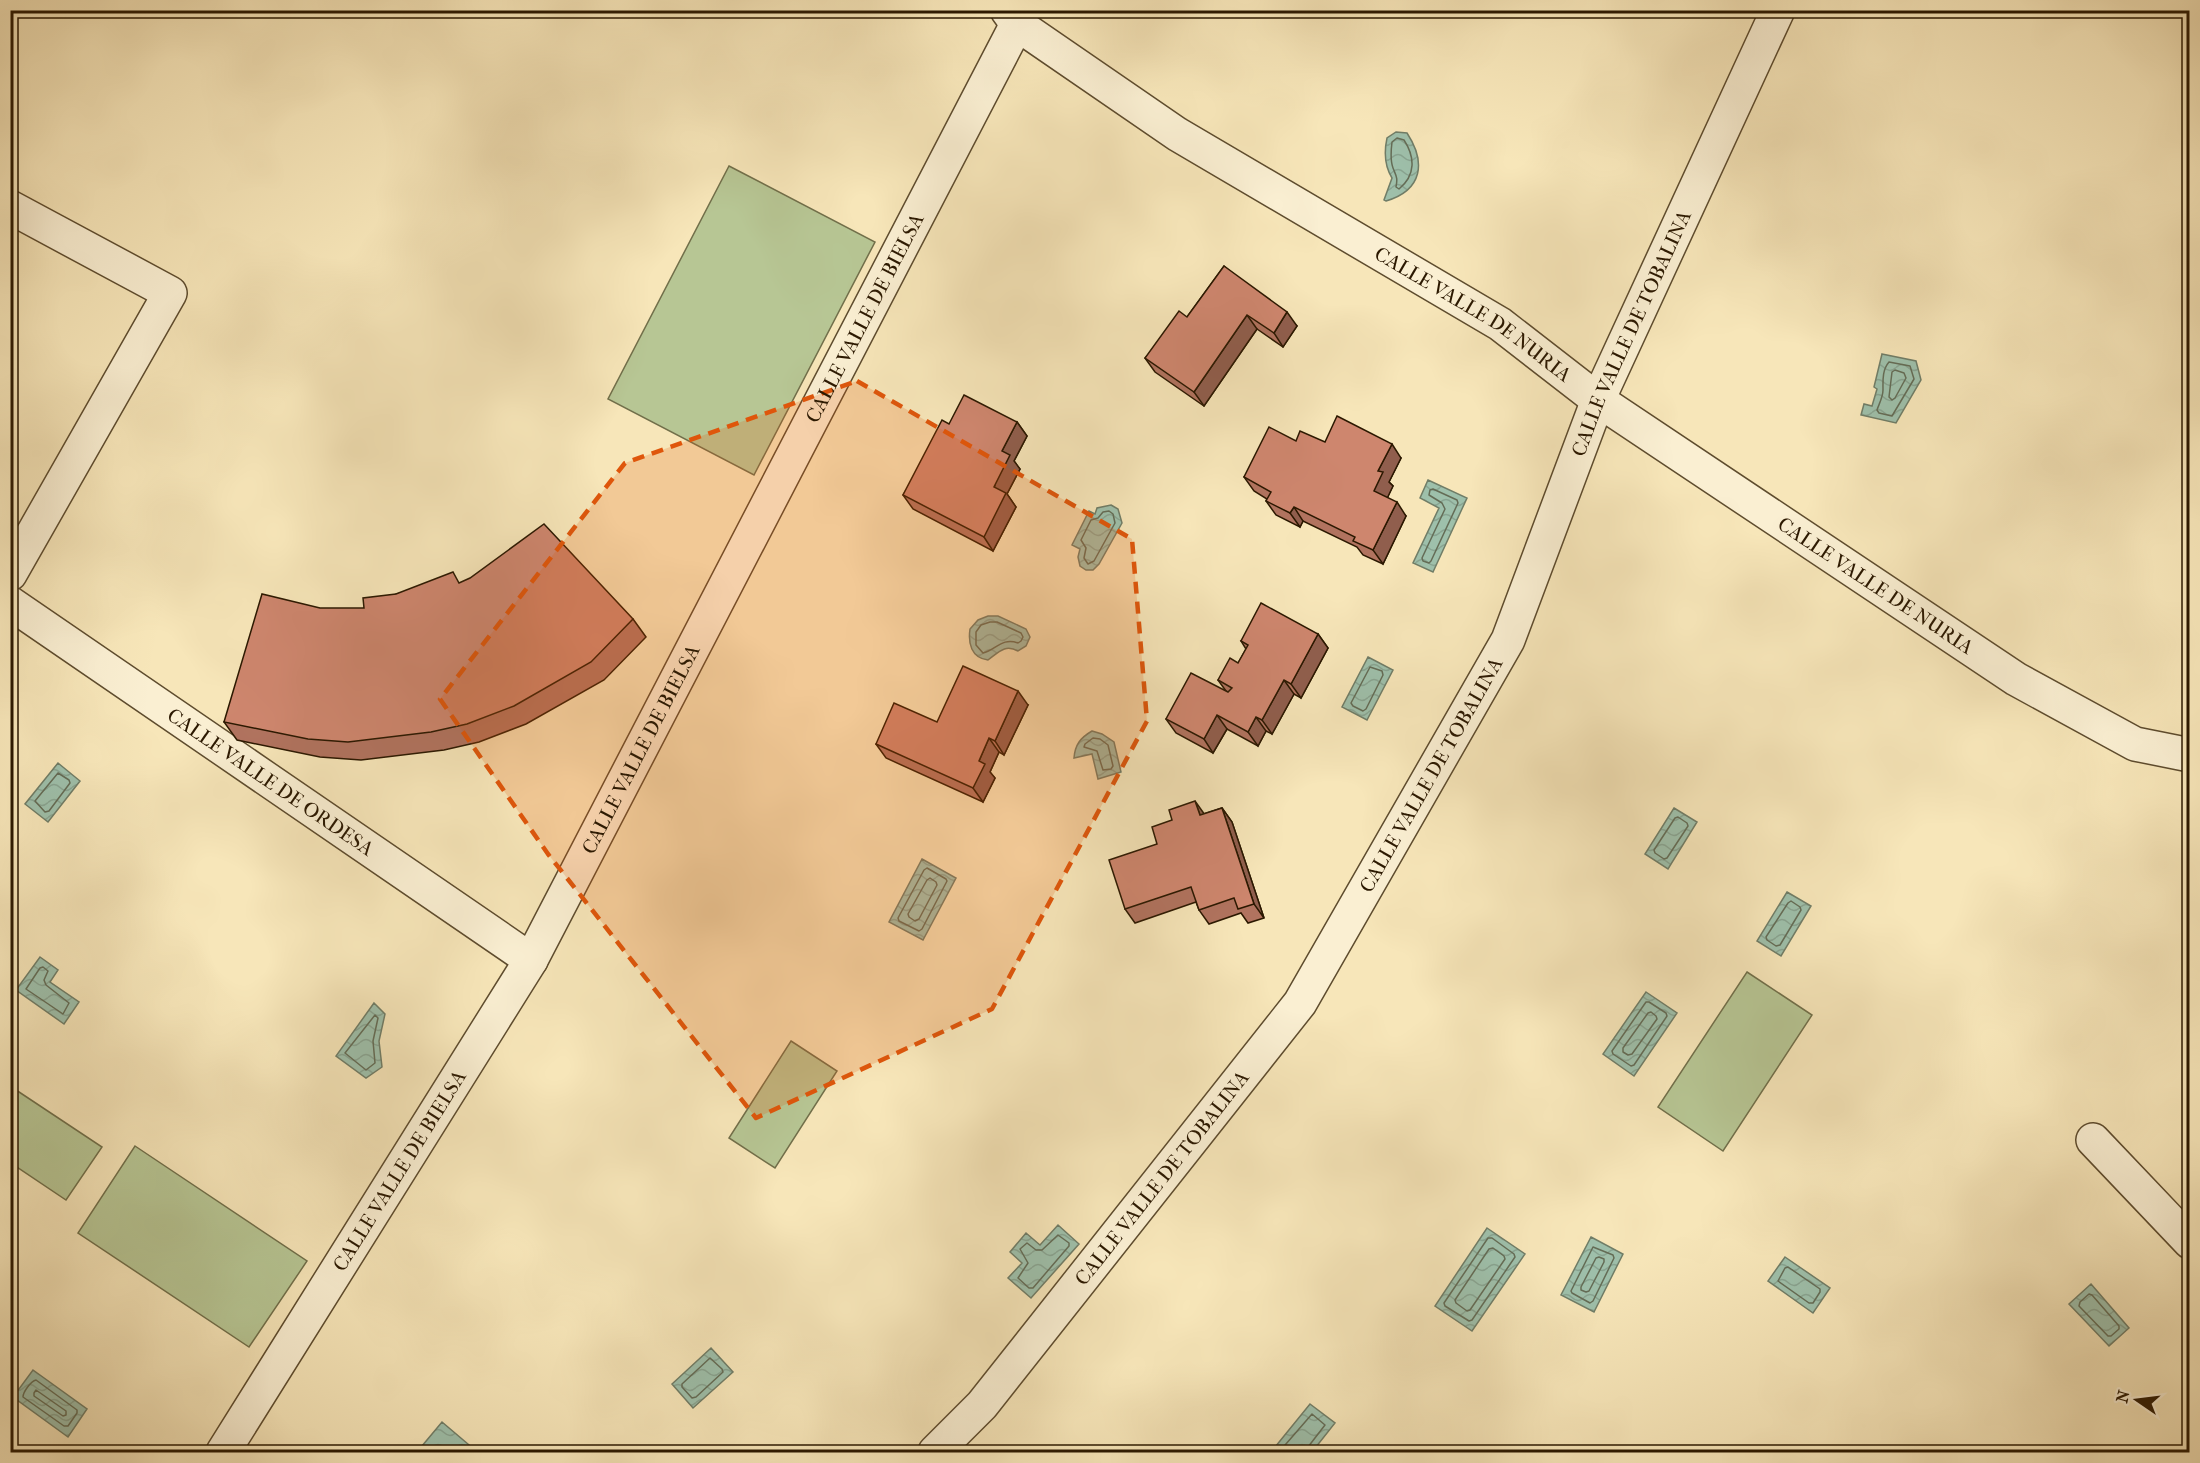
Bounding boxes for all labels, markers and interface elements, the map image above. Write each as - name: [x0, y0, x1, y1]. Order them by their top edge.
- street label: CALLE VALLE DE TOBALINA: [1567, 206, 1696, 460]
- street label: CALLE VALLE DE BIELSA: [801, 209, 929, 426]
- street label: CALLE VALLE DE NURIA: [1371, 242, 1576, 387]
- street label: CALLE VALLE DE NURIA: [1773, 512, 1978, 660]
- street label: CALLE VALLE DE BIELSA: [577, 640, 705, 858]
- street label: CALLE VALLE DE TOBALINA: [1355, 653, 1508, 897]
- street label: CALLE VALLE DE ORDESA: [163, 703, 379, 861]
- street label: CALLE VALLE DE BIELSA: [328, 1065, 472, 1275]
- street label: CALLE VALLE DE TOBALINA: [1070, 1066, 1254, 1290]
- north arrow: [2107, 1370, 2167, 1430]
- text: N: [2112, 1387, 2134, 1405]

